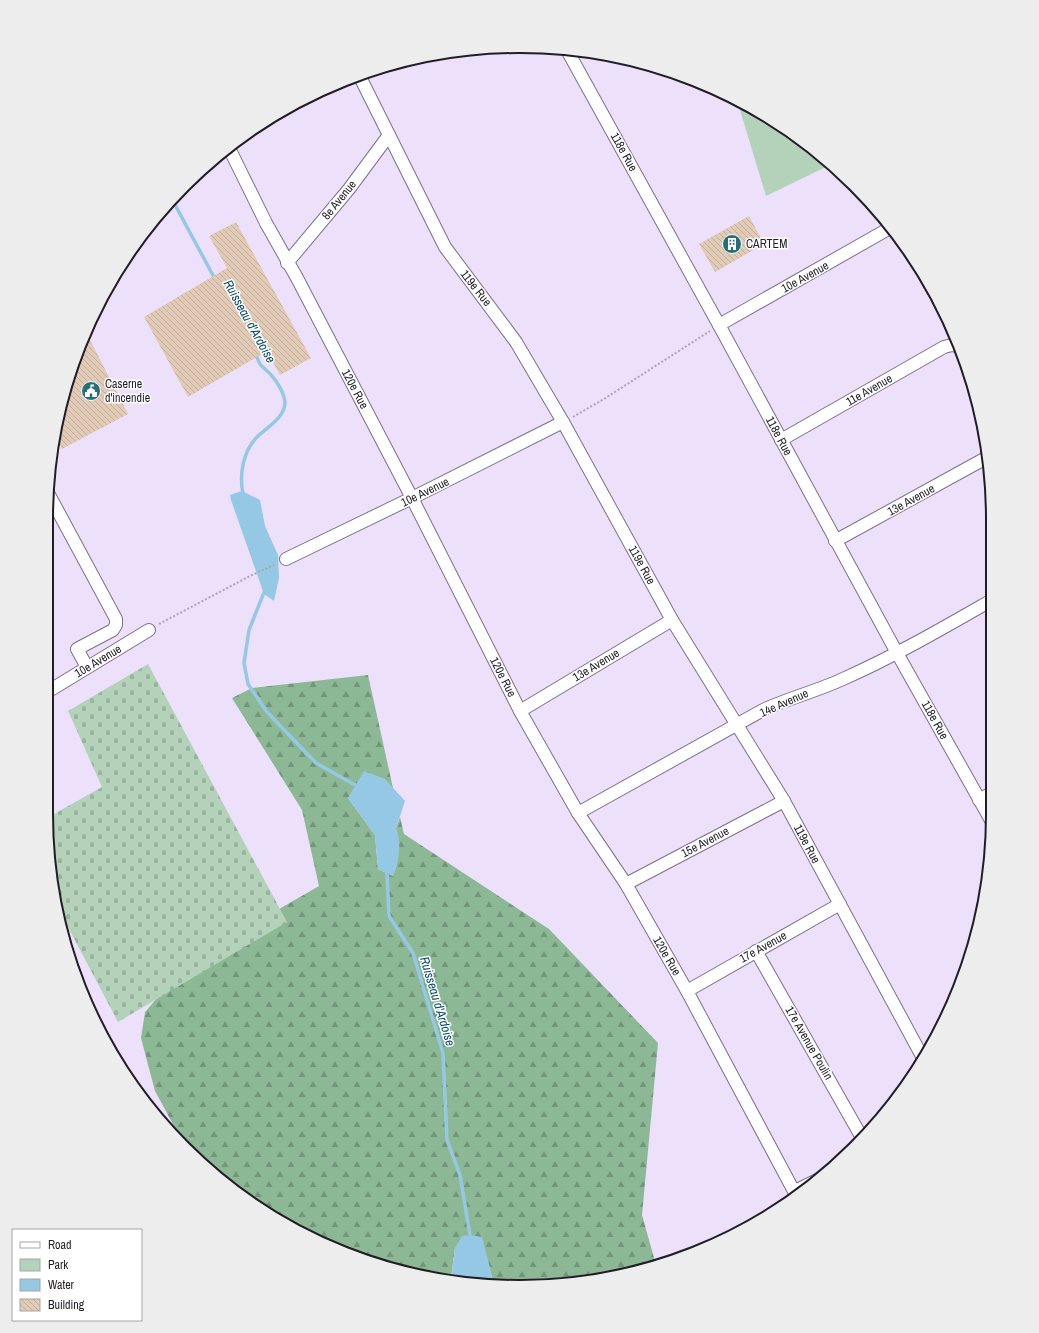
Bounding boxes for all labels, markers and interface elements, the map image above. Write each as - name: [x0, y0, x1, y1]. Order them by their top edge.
- street label: 118e Rue: [607, 130, 641, 174]
- street label: 8e Avenue: [318, 177, 360, 223]
- building icon: CARTEM: [721, 233, 743, 255]
- place label: CARTEM: [746, 236, 787, 252]
- street label: 10e Avenue: [778, 257, 832, 297]
- street label: 119e Rue: [457, 267, 495, 309]
- water label: Ruisseau d'Ardoise: [220, 277, 280, 366]
- street label: 120e Rue: [338, 366, 372, 412]
- street label: 11e Avenue: [843, 370, 895, 410]
- place label: Caserne d'incendie: [105, 376, 150, 406]
- public building icon: Caserne d'incendie: [80, 380, 102, 402]
- street label: 118e Rue: [762, 414, 796, 458]
- street label: 10e Avenue: [398, 473, 452, 511]
- street label: 13e Avenue: [884, 480, 938, 520]
- street label: 119e Rue: [625, 543, 659, 587]
- street label: 10e Avenue: [72, 641, 124, 681]
- street label: 13e Avenue: [570, 645, 622, 685]
- street label: 120e Rue: [486, 654, 520, 700]
- street label: 14e Avenue: [757, 685, 811, 721]
- street label: 118e Rue: [918, 698, 952, 742]
- street label: 119e Rue: [790, 822, 824, 866]
- street label: 15e Avenue: [678, 823, 732, 861]
- street label: 17e Avenue: [736, 927, 790, 967]
- street label: 120e Rue: [649, 934, 685, 978]
- water label: Ruisseau d'Ardoise: [416, 954, 459, 1048]
- street label: 17e Avenue Poulin: [781, 1003, 837, 1083]
- legend: [12, 1229, 142, 1321]
- text: Road: [48, 1237, 72, 1253]
- text: Park: [48, 1257, 68, 1273]
- text: Water: [48, 1277, 75, 1293]
- text: Building: [48, 1297, 85, 1313]

